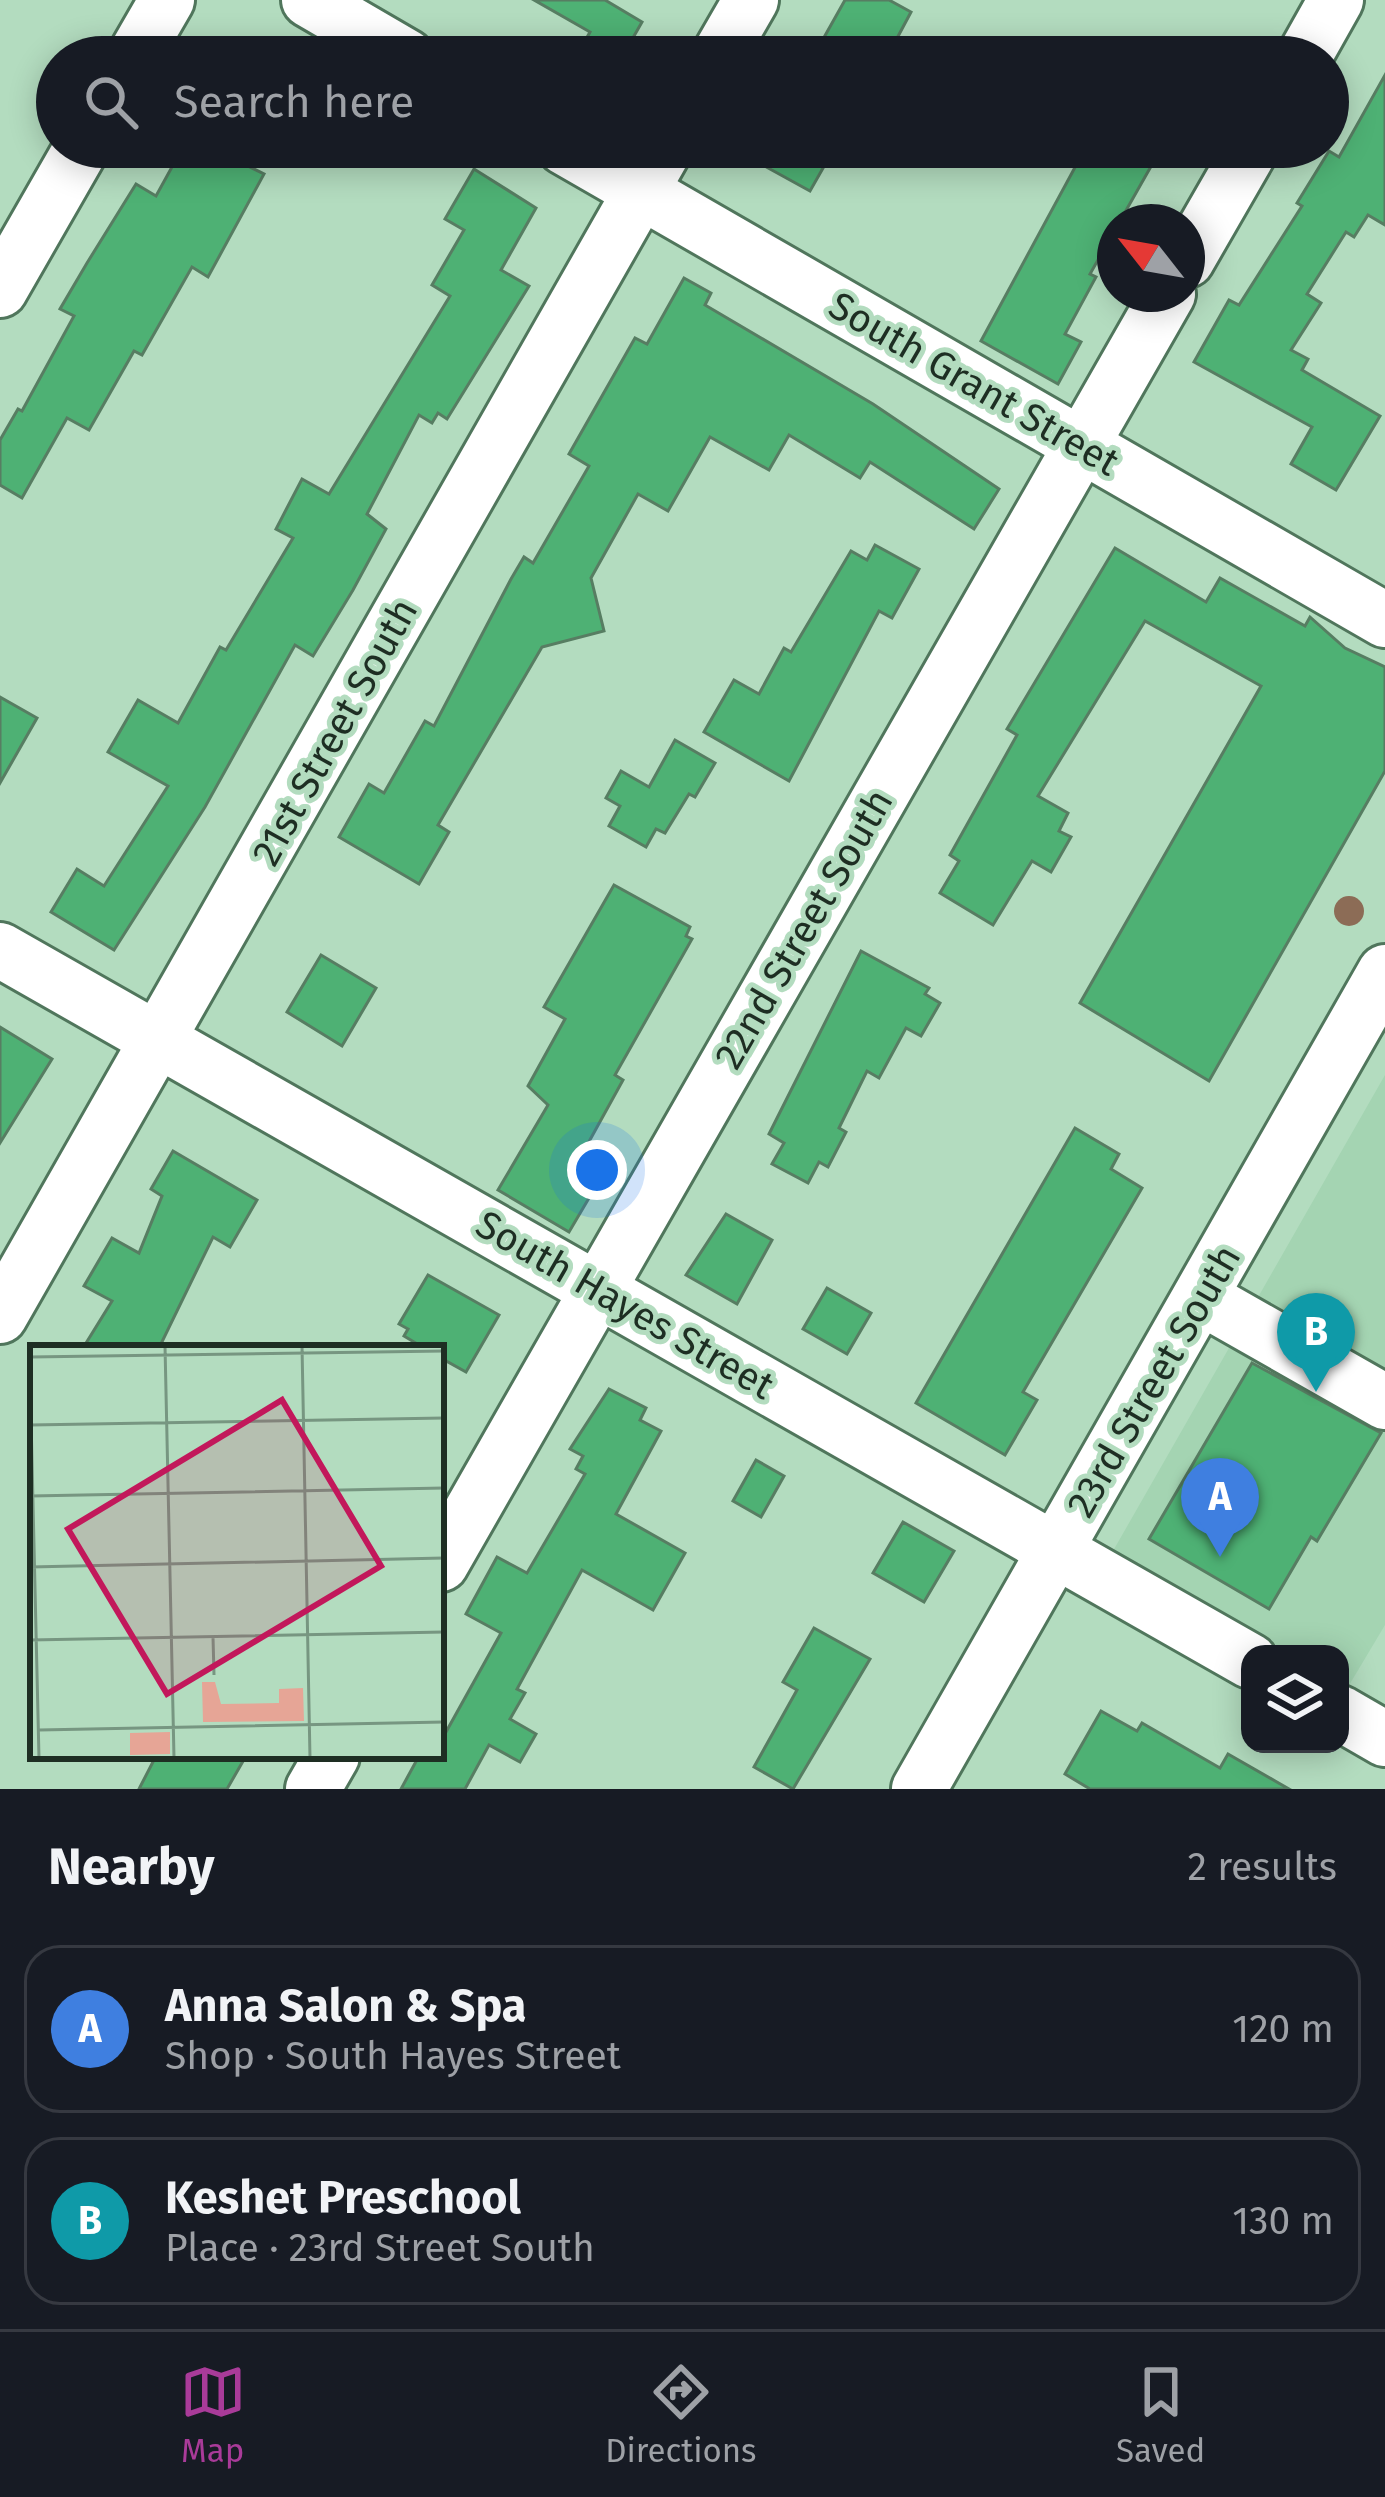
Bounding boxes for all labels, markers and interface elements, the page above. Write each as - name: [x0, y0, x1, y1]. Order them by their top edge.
- search box: [36, 36, 1349, 168]
- icon: search: [78, 69, 144, 135]
- text: Search here: [174, 75, 414, 129]
- north arrow: [1097, 204, 1205, 312]
- street label: South Grant Street: [821, 282, 1128, 486]
- street label: 21st Street South: [243, 591, 427, 873]
- street label: 22nd Street South: [705, 781, 903, 1077]
- your location: [567, 1140, 627, 1200]
- street label: South Hayes Street: [468, 1201, 783, 1409]
- street label: 23rd Street South: [1058, 1237, 1250, 1525]
- pin: B: [1277, 1293, 1355, 1392]
- inset map: [30, 1345, 444, 1759]
- pin: A: [1181, 1458, 1259, 1557]
- map controls: [1241, 1645, 1349, 1753]
- button: layers: [1241, 1645, 1349, 1753]
- text: Nearby: [48, 1836, 214, 1898]
- text: 2 results: [1188, 1844, 1337, 1890]
- text: Anna Salon & Spa: [165, 1979, 527, 2033]
- text: A: [78, 2006, 102, 2052]
- text: 120 m: [1232, 2006, 1334, 2052]
- text: Shop · South Hayes Street: [165, 2033, 621, 2079]
- text: Keshet Preschool: [165, 2171, 521, 2225]
- text: B: [78, 2198, 102, 2244]
- text: 130 m: [1232, 2198, 1334, 2244]
- text: Place · 23rd Street South: [165, 2225, 595, 2271]
- tab: Map: [180, 2359, 246, 2471]
- tab: Directions: [605, 2359, 757, 2471]
- tab: Saved: [1116, 2359, 1205, 2471]

